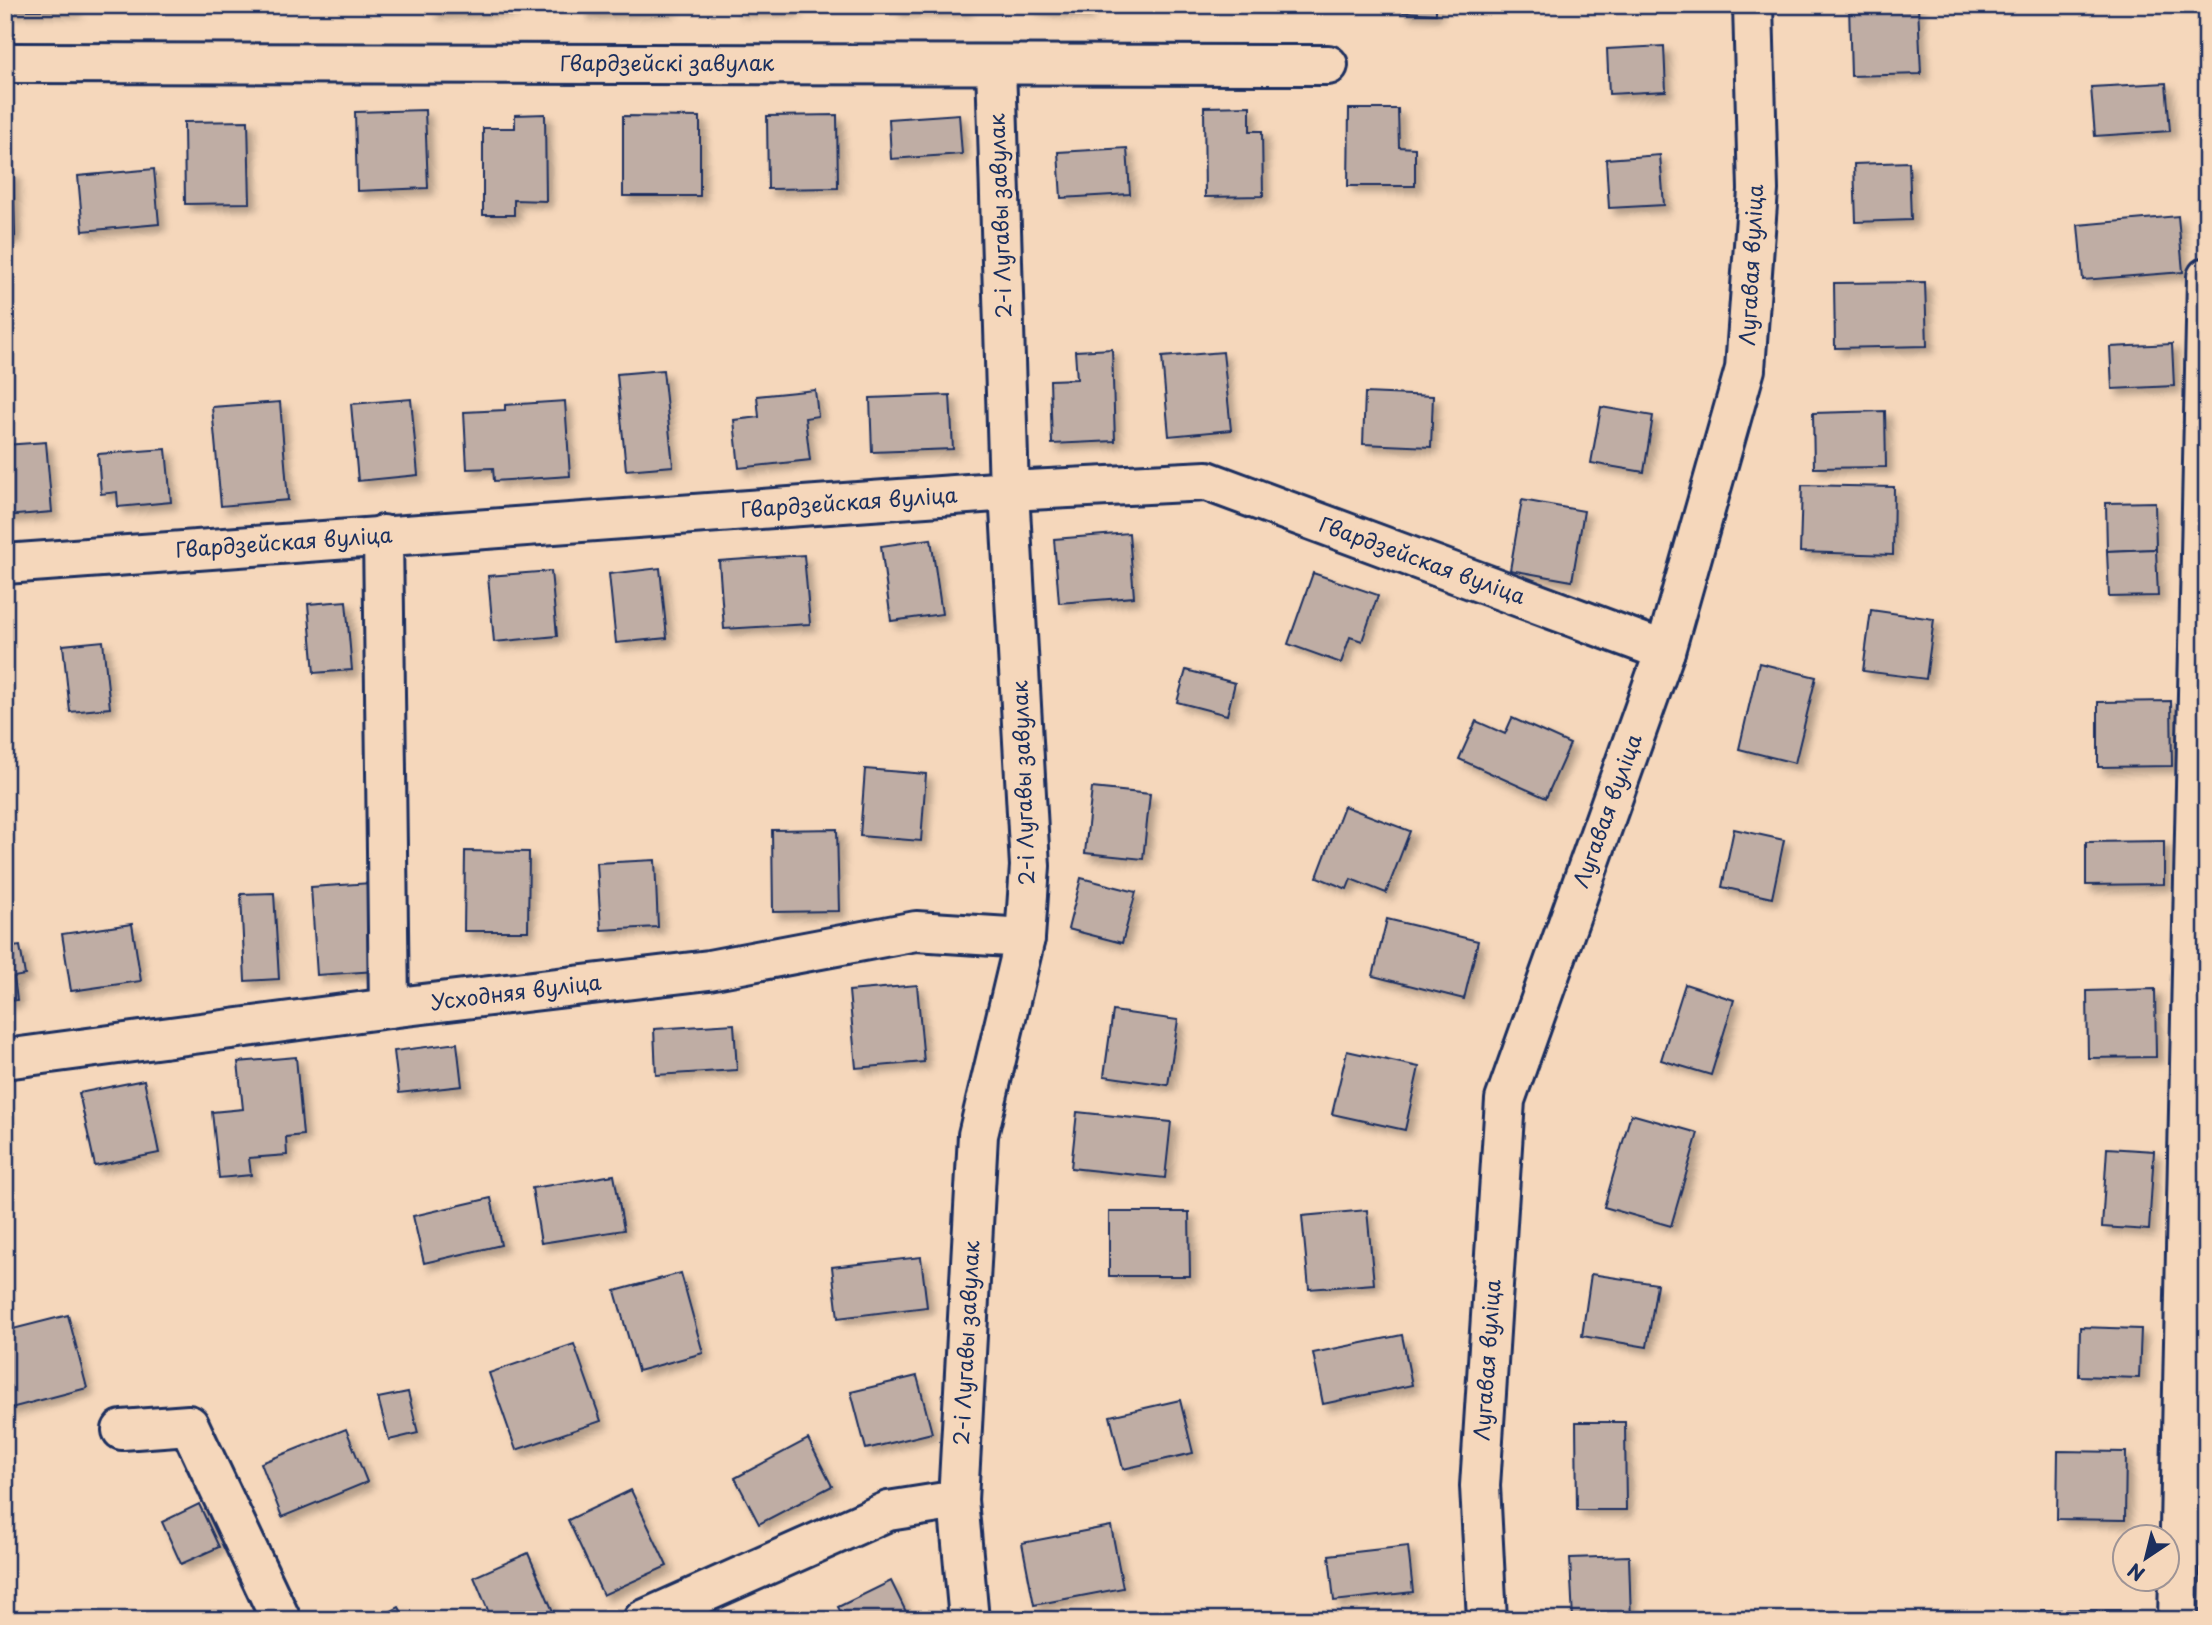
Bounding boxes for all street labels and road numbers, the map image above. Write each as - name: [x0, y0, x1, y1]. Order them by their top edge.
- street label: Гвардзейскі завулак: [560, 46, 775, 78]
- street label: 2-і Лугавы завулак: [979, 113, 1019, 319]
- street label: Лугавая вуліца: [1730, 183, 1770, 346]
- street label: Гвардзейская вуліца: [739, 477, 959, 525]
- street label: Гвардзейская вуліца: [1315, 507, 1530, 611]
- street label: Гвардзейская вуліца: [174, 517, 394, 565]
- street label: 2-і Лугавы завулак: [1002, 680, 1042, 886]
- street label: Лугавая вуліца: [1563, 729, 1649, 892]
- street label: Усходняя вуліца: [429, 965, 603, 1017]
- street label: 2-і Лугавы завулак: [944, 1239, 986, 1446]
- street label: Лугавая вуліца: [1464, 1278, 1508, 1442]

